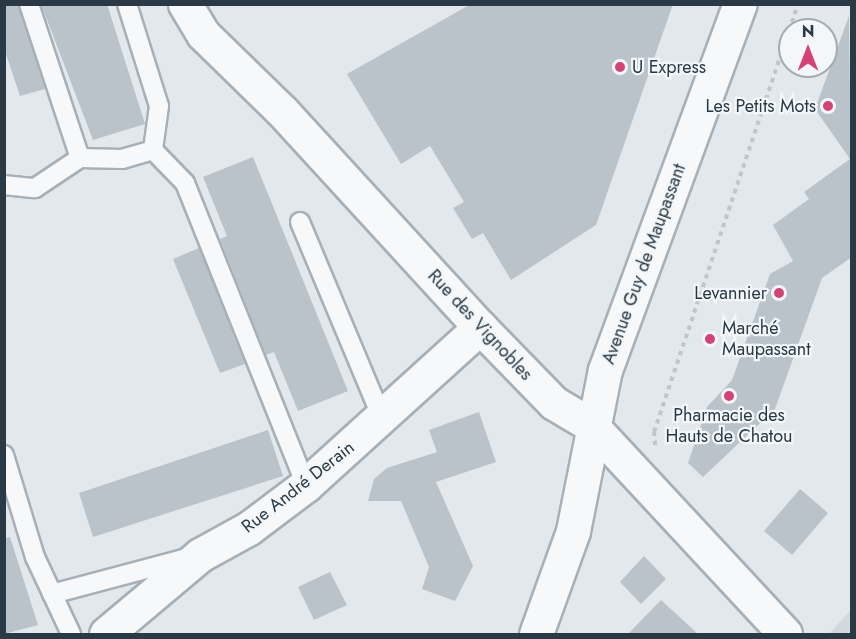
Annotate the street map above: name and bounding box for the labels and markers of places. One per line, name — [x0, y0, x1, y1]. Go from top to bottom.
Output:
place label: U Express — [632, 56, 706, 78]
marker: U Express — [613, 60, 627, 74]
place label: Les Petits Mots — [705, 95, 816, 117]
marker: Les Petits Mots — [821, 99, 835, 113]
place label: Levannier — [694, 282, 767, 304]
marker: Levannier — [772, 286, 786, 300]
place label: Marché Maupassant — [722, 318, 811, 360]
marker: Marché Maupassant — [703, 332, 717, 346]
marker: Pharmacie des Hauts de Chatou — [722, 389, 736, 403]
place label: Pharmacie des Hauts de Chatou — [666, 405, 792, 448]

